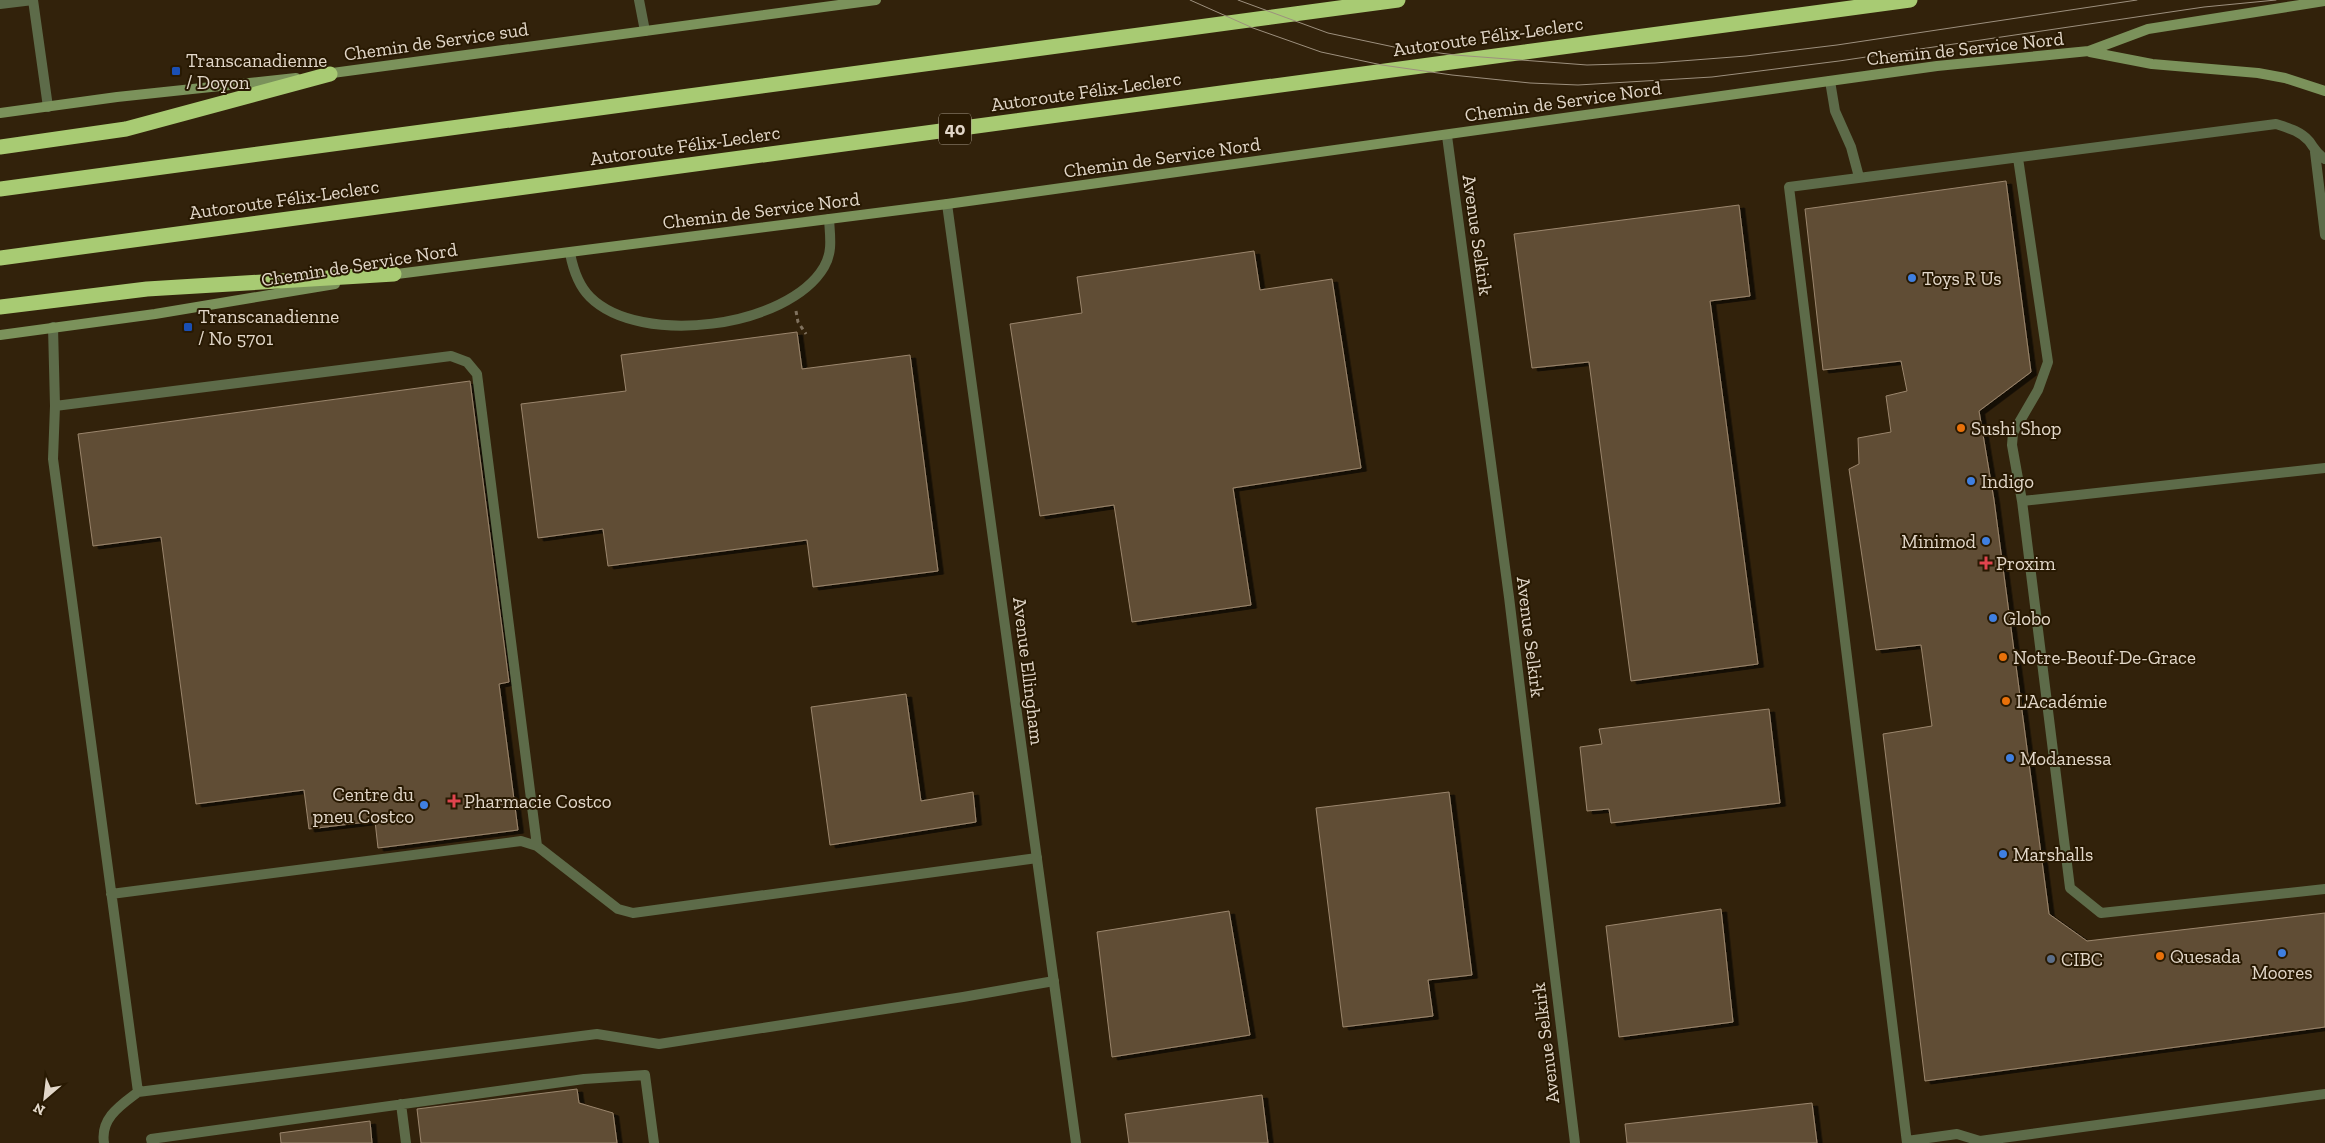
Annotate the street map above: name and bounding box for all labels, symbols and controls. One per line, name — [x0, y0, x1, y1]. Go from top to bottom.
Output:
street label: Autoroute Félix-Leclerc — [1392, 12, 1585, 61]
street label: Chemin de Service sud — [342, 17, 530, 66]
street label: Chemin de Service Nord — [1865, 27, 2065, 70]
place label: Transcanadienne / Doyon — [186, 49, 327, 94]
marker: Transcanadienne / Doyon — [170, 65, 182, 77]
street label: Autoroute Félix-Leclerc — [990, 67, 1183, 116]
street label: Chemin de Service Nord — [1463, 76, 1663, 127]
road number: 40 — [939, 114, 971, 144]
street label: Autoroute Félix-Leclerc — [589, 121, 782, 170]
street label: Chemin de Service Nord — [1062, 132, 1262, 183]
street label: Avenue Selkirk — [1458, 173, 1497, 297]
street label: Autoroute Félix-Leclerc — [188, 175, 381, 224]
street label: Chemin de Service Nord — [661, 187, 861, 234]
street label: Chemin de Service Nord — [259, 238, 459, 291]
place label: Toys R Us — [1922, 267, 2002, 290]
marker: Toys R Us — [1906, 272, 1918, 284]
place label: Transcanadienne / No 5701 — [198, 305, 339, 350]
marker: Transcanadienne / No 5701 — [182, 321, 194, 333]
place label: Sushi Shop — [1971, 417, 2061, 440]
marker: Sushi Shop — [1955, 422, 1967, 434]
place label: Indigo — [1981, 470, 2034, 493]
marker: Indigo — [1965, 475, 1977, 487]
place label: Minimod — [1901, 530, 1977, 553]
marker: Minimod — [1980, 535, 1992, 547]
place label: Proxim — [1996, 552, 2056, 575]
marker: Proxim — [1980, 557, 1992, 569]
street label: Avenue Selkirk — [1512, 575, 1549, 699]
street label: Avenue Ellingham — [1008, 596, 1049, 747]
place label: Globo — [2003, 607, 2051, 630]
marker: Globo — [1987, 612, 1999, 624]
place label: Notre-Beouf-De-Grace — [2013, 646, 2196, 669]
marker: Notre-Beouf-De-Grace — [1997, 651, 2009, 663]
place label: L'Académie — [2016, 690, 2107, 713]
marker: L'Académie — [2000, 695, 2012, 707]
place label: Modanessa — [2020, 747, 2111, 770]
marker: Modanessa — [2004, 752, 2016, 764]
place label: Centre du pneu Costco — [313, 783, 414, 828]
place label: Pharmacie Costco — [464, 790, 612, 813]
marker: Pharmacie Costco — [448, 795, 460, 807]
marker: Centre du pneu Costco — [418, 799, 430, 811]
place label: Marshalls — [2013, 843, 2093, 866]
marker: Marshalls — [1997, 848, 2009, 860]
place label: Quesada — [2170, 945, 2241, 968]
marker: Moores — [2276, 947, 2288, 959]
place label: CIBC — [2061, 948, 2103, 971]
marker: Quesada — [2154, 950, 2166, 962]
marker: CIBC — [2045, 953, 2057, 965]
place label: Moores — [2251, 961, 2313, 984]
street label: Avenue Selkirk — [1527, 981, 1564, 1105]
north arrow — [20, 1073, 70, 1123]
text: N — [30, 1099, 48, 1119]

